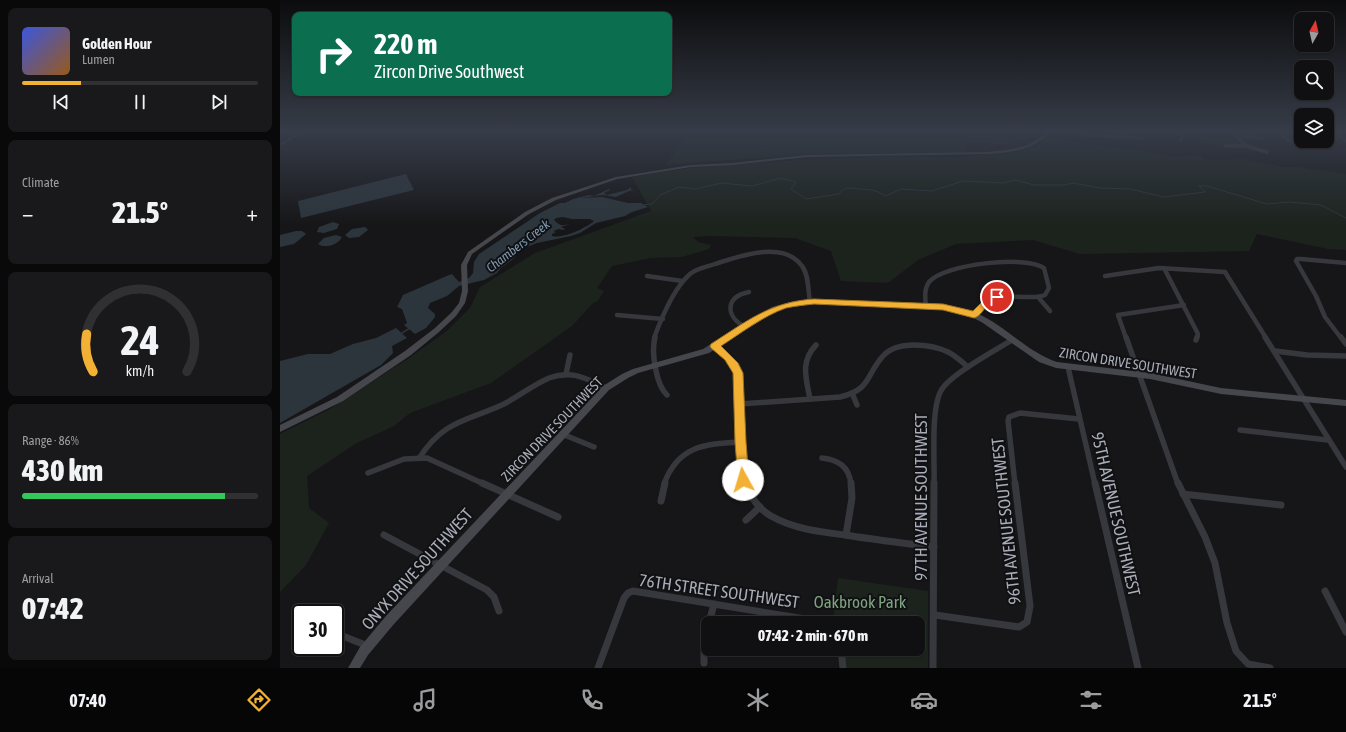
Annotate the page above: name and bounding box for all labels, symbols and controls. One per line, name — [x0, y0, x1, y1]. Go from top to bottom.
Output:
north arrow — [1294, 12, 1334, 52]
map controls — [1294, 12, 1334, 148]
icon: right — [308, 28, 360, 80]
text: 220 m — [374, 28, 437, 60]
text: Golden Hour — [82, 35, 152, 52]
text: Lumen — [82, 52, 115, 67]
button: search — [1294, 60, 1334, 100]
text: Zircon Drive Southwest — [374, 61, 524, 82]
icon: previous — [50, 91, 72, 113]
icon: pause — [129, 91, 151, 113]
icon: next — [208, 91, 230, 113]
button: layers — [1294, 108, 1334, 148]
text: Climate — [22, 175, 59, 190]
text: 21.5° — [112, 195, 168, 229]
text: − — [22, 200, 33, 226]
text: + — [247, 200, 258, 226]
water label: Chambers Creek — [483, 216, 553, 275]
pin — [980, 280, 1014, 314]
icon: arrive — [986, 286, 1008, 308]
text: 24 — [120, 316, 160, 364]
street label: ZIRCON DRIVE SOUTHWEST — [1058, 344, 1198, 382]
text: km/h — [126, 363, 154, 379]
street label: ZIRCON DRIVE SOUTHWEST — [498, 373, 606, 485]
street label: 97TH AVENUE SOUTHWEST — [911, 413, 931, 581]
street label: 95TH AVENUE SOUTHWEST — [1087, 430, 1145, 598]
text: Range · 86% — [22, 433, 79, 448]
street label: 96TH AVENUE SOUTHWEST — [987, 436, 1025, 605]
text: 430 km — [22, 453, 103, 487]
position arrow — [722, 459, 764, 501]
street label: ONYX DRIVE SOUTHWEST — [357, 504, 477, 634]
street label: 76TH STREET SOUTHWEST — [638, 570, 801, 612]
text: Arrival — [22, 571, 54, 586]
text: 07:42 — [22, 591, 84, 625]
park label: Oakbrook Park — [814, 592, 907, 612]
speed limit sign: 30 — [292, 604, 344, 656]
text: 07:42 · 2 min · 670 m — [758, 627, 868, 644]
icon: directions — [245, 686, 273, 714]
icon: music — [411, 686, 439, 714]
icon: phone — [578, 686, 606, 714]
icon: climate — [744, 686, 772, 714]
icon: car — [910, 686, 938, 714]
icon: filters — [1077, 686, 1105, 714]
text: 07:40 — [69, 690, 106, 711]
text: 21.5° — [1243, 690, 1277, 711]

